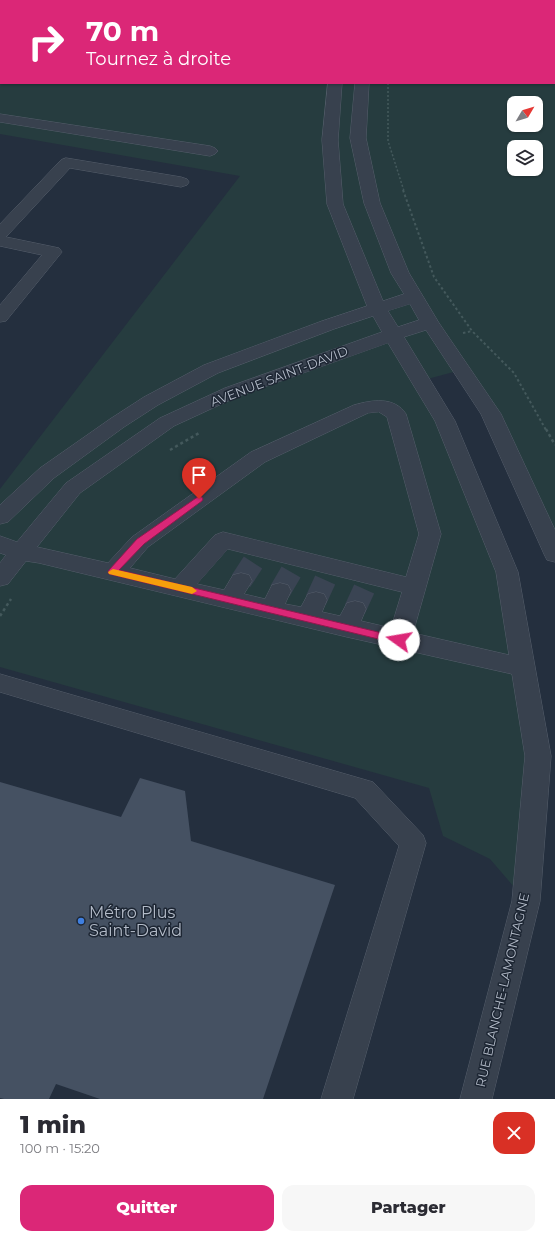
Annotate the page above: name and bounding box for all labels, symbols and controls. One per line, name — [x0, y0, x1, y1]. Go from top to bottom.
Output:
text: 70 m — [86, 14, 159, 48]
icon: right — [20, 16, 72, 68]
text: Tournez à droite — [86, 48, 231, 70]
north arrow — [507, 96, 543, 132]
map controls — [507, 96, 543, 176]
button: layers — [507, 140, 543, 176]
street label: AVENUE SAINT-DAVID — [208, 342, 350, 410]
pin — [182, 458, 216, 499]
icon: arrive — [188, 464, 210, 486]
position arrow — [378, 619, 420, 661]
street label: RUE BLANCHE-LAMONTAGNE — [472, 891, 532, 1089]
place label: Métro Plus Saint-David — [89, 903, 182, 940]
marker: Métro Plus Saint-David — [76, 916, 86, 926]
text: 1 min — [20, 1110, 86, 1139]
button: close — [493, 1112, 535, 1154]
text: 100 m · 15:20 — [20, 1140, 100, 1156]
button: Quitter — [20, 1185, 274, 1231]
button: Partager — [282, 1185, 535, 1231]

